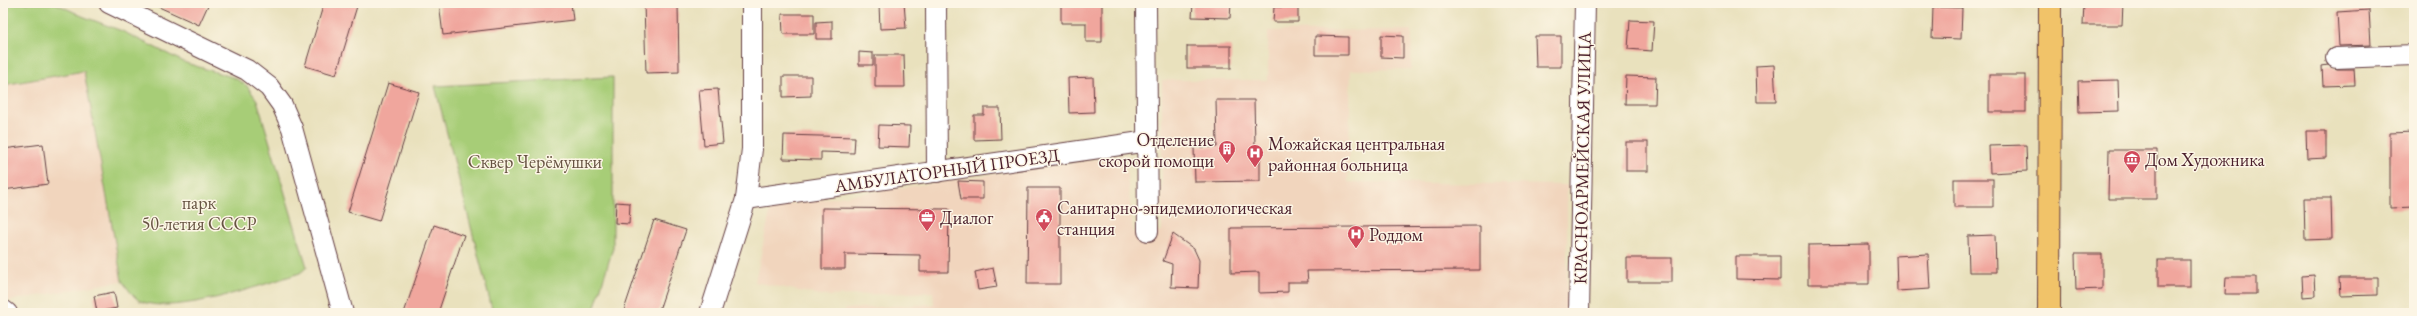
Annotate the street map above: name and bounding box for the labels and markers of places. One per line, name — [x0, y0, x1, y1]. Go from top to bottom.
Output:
place label: Отделение скорой помощи — [1099, 128, 1214, 172]
place label: Можайская центральная районная больница — [1268, 132, 1445, 176]
building icon: Отделение скорой помощи — [1217, 139, 1237, 164]
hospital icon: Можайская центральная районная больница — [1245, 143, 1265, 168]
place label: Дом Художника — [2145, 148, 2266, 171]
museum icon: Дом Художника — [2122, 149, 2142, 174]
place label: Санитарно-эпидемиологическая станция — [1057, 196, 1292, 240]
place label: Диалог — [940, 206, 994, 229]
office icon: Диалог — [917, 207, 937, 232]
public building icon: Санитарно-эпидемиологическая станция — [1034, 207, 1054, 232]
place label: Роддом — [1369, 223, 1424, 246]
hospital icon: Роддом — [1346, 224, 1366, 249]

